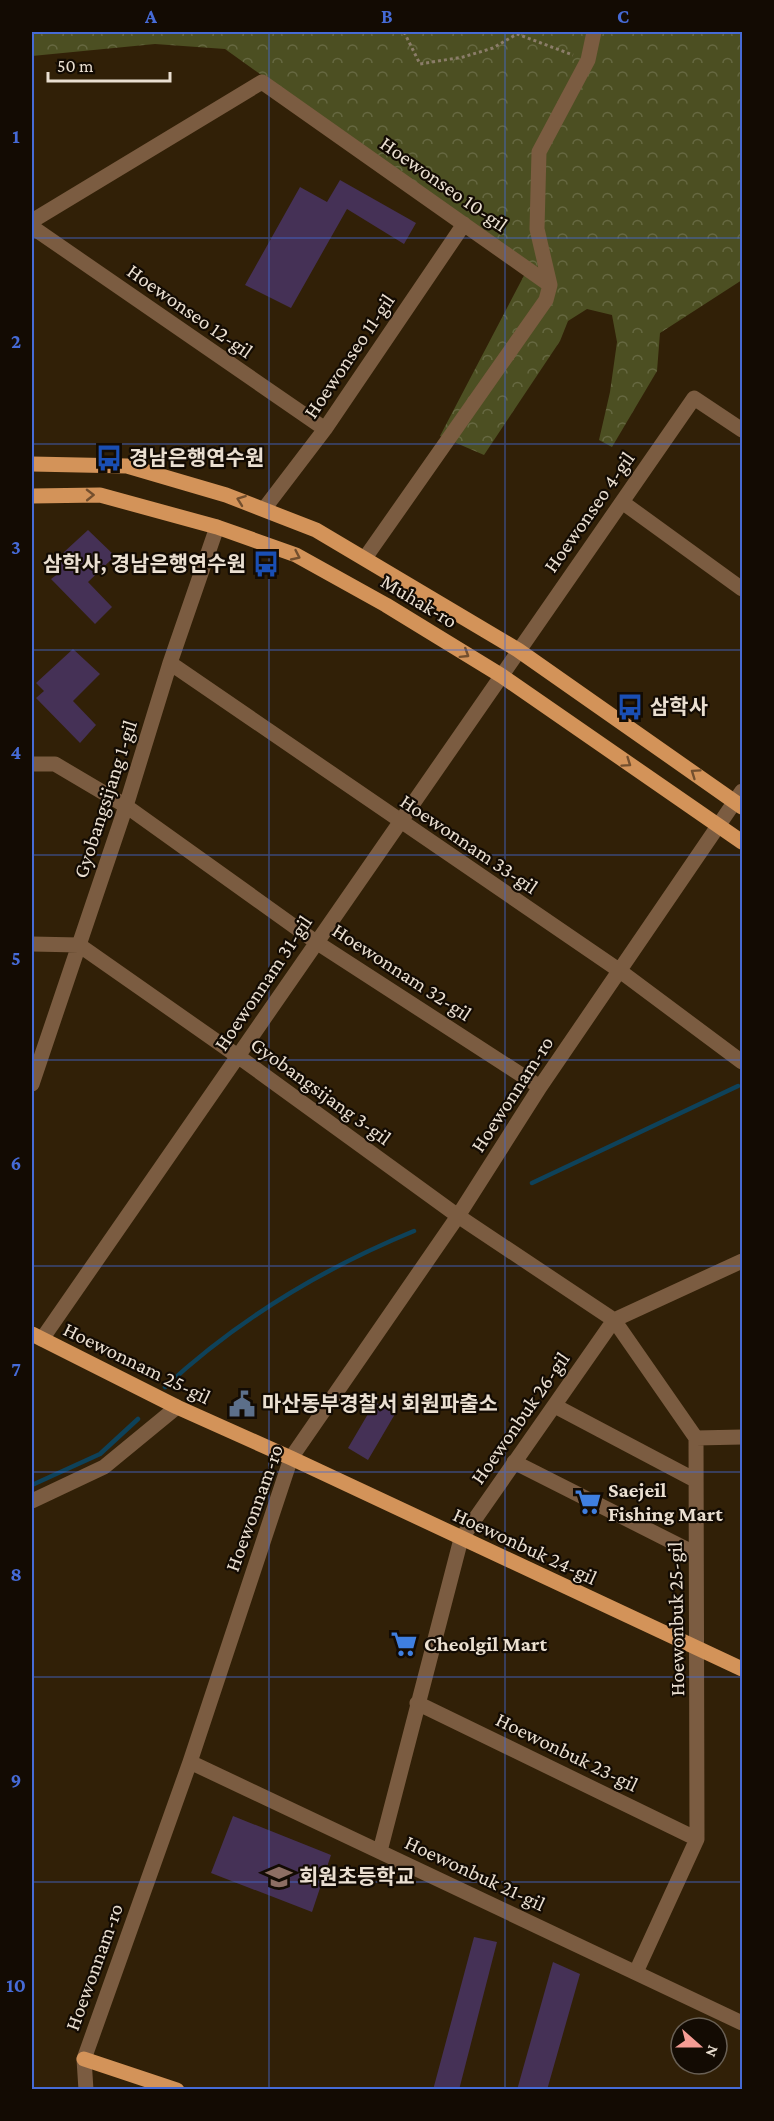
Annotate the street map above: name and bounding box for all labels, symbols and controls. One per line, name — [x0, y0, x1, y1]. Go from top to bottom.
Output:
text: A — [144, 5, 158, 27]
text: B — [381, 5, 393, 27]
text: C — [617, 5, 629, 27]
scale bar — [48, 45, 170, 83]
text: 50 m — [57, 56, 94, 76]
text: 1 — [12, 125, 20, 147]
street label: Hoewonseo 10-gil — [376, 131, 512, 237]
street label: Hoewonseo 12-gil — [123, 259, 257, 363]
street label: Hoewonseo 11-gil — [299, 289, 399, 423]
text: 2 — [11, 330, 21, 352]
bus stop icon: 경남은행연수원 — [94, 443, 124, 473]
place label: 경남은행연수원 — [129, 446, 264, 470]
street label: Hoewonseo 4-gil — [539, 447, 639, 577]
one-way arrow — [85, 489, 94, 501]
one-way arrow — [236, 495, 247, 508]
text: 3 — [11, 536, 21, 558]
bus stop icon: 삼학사, 경남은행연수원 — [251, 549, 281, 579]
one-way arrow — [290, 549, 301, 561]
place label: 삼학사, 경남은행연수원 — [43, 552, 246, 576]
street label: Muhak-ro — [377, 569, 461, 633]
one-way arrow — [459, 646, 469, 658]
bus stop icon: 삼학사 — [615, 692, 645, 722]
place label: 삼학사 — [650, 695, 708, 719]
street label: Gyobangsijang 1-gil — [68, 717, 142, 881]
text: 4 — [11, 741, 22, 763]
one-way arrow — [620, 756, 631, 767]
one-way arrow — [690, 769, 701, 780]
street label: Hoewonnam 33-gil — [396, 789, 542, 899]
street label: Hoewonnam 31-gil — [209, 911, 317, 1055]
street label: Hoewonnam 32-gil — [328, 918, 476, 1026]
text: 5 — [11, 947, 21, 969]
street label: Gyobangsijang 3-gil — [246, 1032, 396, 1150]
street label: Hoewonnam-ro — [466, 1032, 558, 1156]
text: 6 — [11, 1152, 21, 1174]
street label: Hoewonnam 25-gil — [59, 1317, 215, 1409]
street label: Hoewonbuk 26-gil — [466, 1347, 574, 1489]
text: 7 — [11, 1358, 21, 1380]
public building icon: 마산동부경찰서 회원파출소 — [227, 1389, 257, 1419]
place label: 마산동부경찰서 회원파출소 — [262, 1392, 498, 1416]
street label: Hoewonnam-ro — [220, 1441, 288, 1575]
place label: Saejeil Fishing Mart — [608, 1478, 723, 1526]
supermarket icon: Saejeil Fishing Mart — [573, 1487, 603, 1517]
street label: Hoewonbuk 24-gil — [449, 1502, 601, 1590]
street label: Hoewonbuk 25-gil — [663, 1541, 689, 1697]
text: 8 — [10, 1563, 22, 1585]
supermarket icon: Cheolgil Mart — [389, 1629, 419, 1659]
place label: Cheolgil Mart — [424, 1632, 547, 1656]
street label: Hoewonbuk 23-gil — [492, 1707, 642, 1797]
text: 9 — [11, 1769, 21, 1791]
street label: Hoewonbuk 21-gil — [401, 1830, 549, 1916]
school or university icon: 회원초등학교 — [264, 1862, 294, 1892]
place label: 회원초등학교 — [299, 1865, 415, 1889]
street label: Hoewonnam-ro — [60, 1900, 128, 2034]
text: 10 — [6, 1974, 26, 1996]
north arrow — [669, 2016, 729, 2076]
text: N — [703, 2043, 722, 2059]

